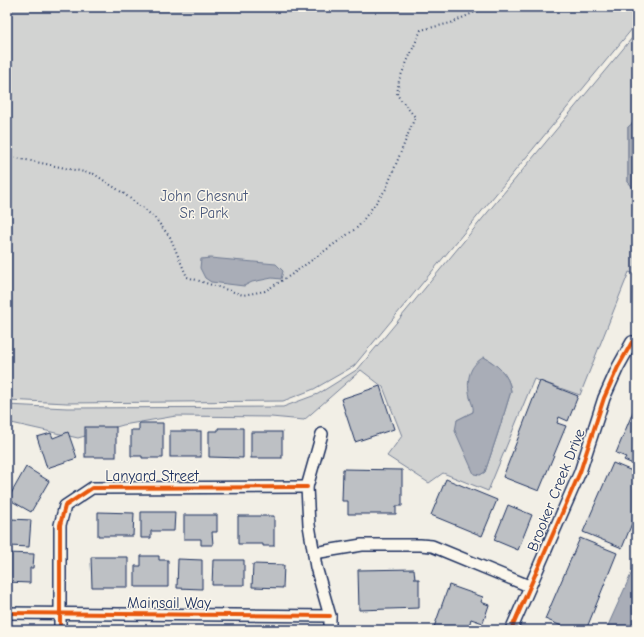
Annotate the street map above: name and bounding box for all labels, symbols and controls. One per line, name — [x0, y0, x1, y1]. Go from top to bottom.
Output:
park label: John Chesnut Sr. Park — [160, 187, 248, 222]
street label: Brooker Creek Drive — [523, 426, 589, 554]
street label: Lanyard Street — [105, 467, 199, 485]
street label: Mainsail Way — [127, 594, 211, 612]

